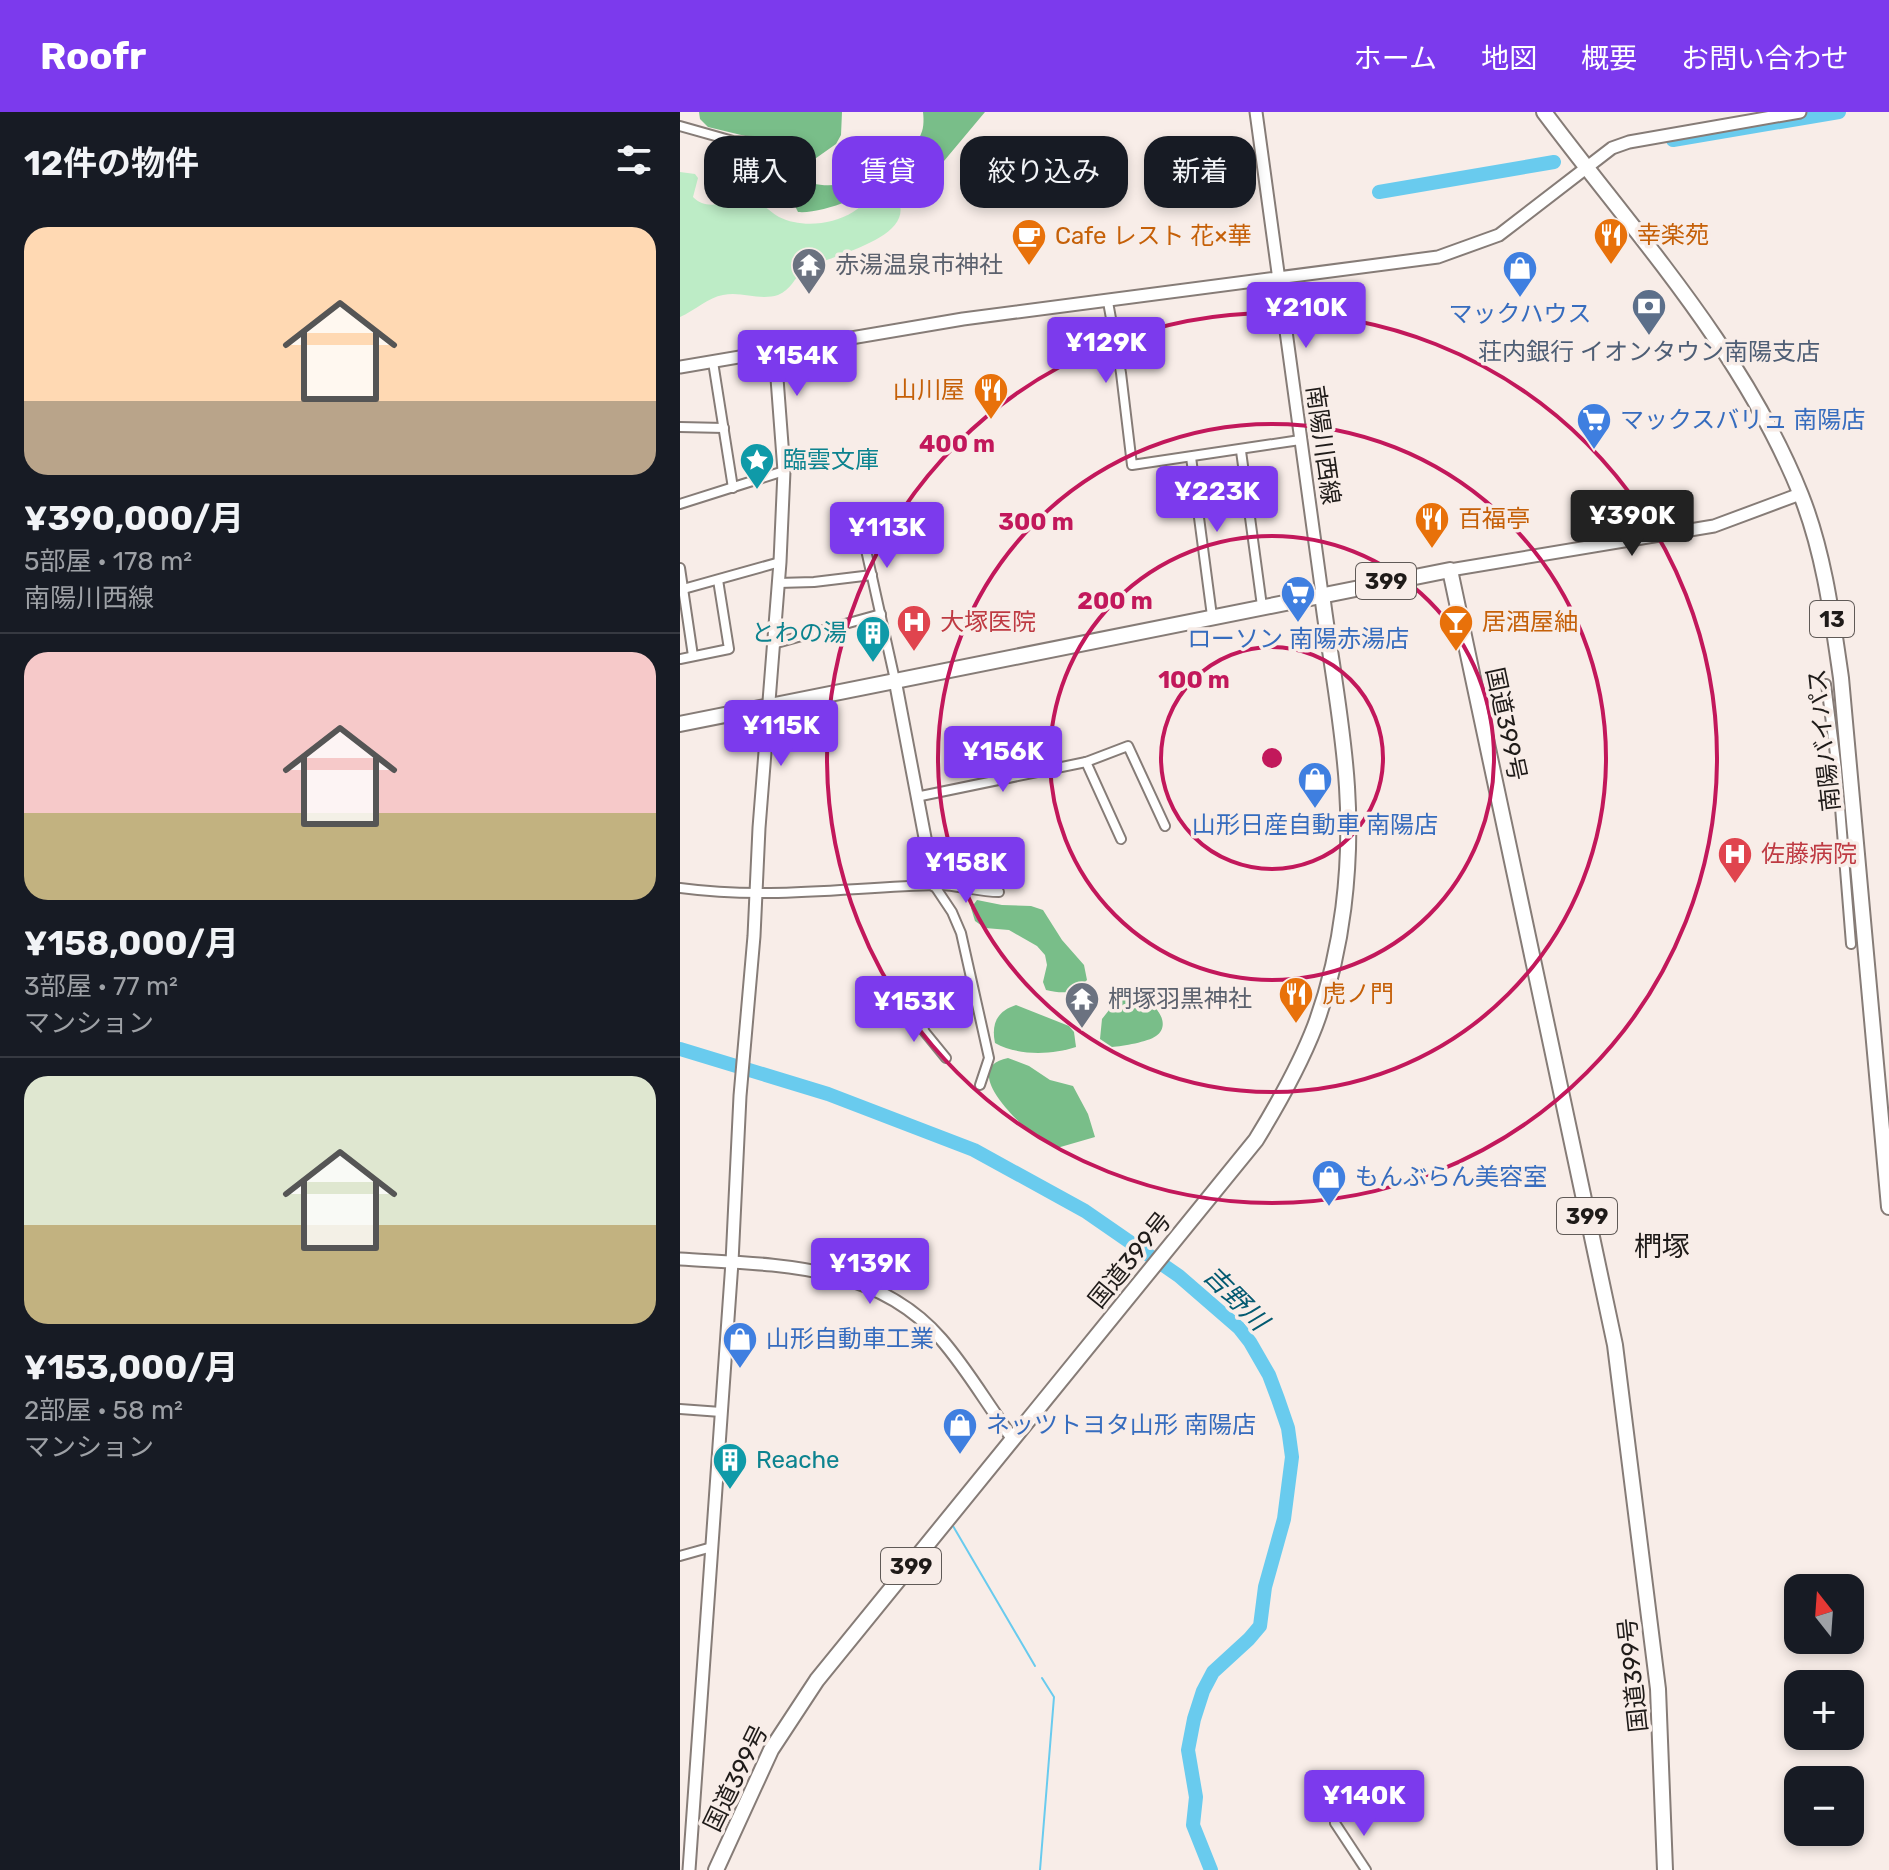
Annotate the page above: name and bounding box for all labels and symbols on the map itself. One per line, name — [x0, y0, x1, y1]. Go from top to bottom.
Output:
restaurant icon: 幸楽苑 — [1592, 216, 1630, 266]
cafe icon: Cafe レスト 花×華 — [1010, 217, 1048, 267]
place label: 幸楽苑 — [1637, 221, 1709, 249]
place label: Cafe レスト 花×華 — [1055, 222, 1252, 250]
temple icon: 赤湯温泉市神社 — [790, 246, 828, 296]
shop icon: マックハウス — [1501, 249, 1539, 299]
place label: 赤湯温泉市神社 — [835, 251, 1003, 279]
pin: ¥210K — [1250, 282, 1362, 350]
bank icon: 荘内銀行 イオンタウン南陽支店 — [1630, 287, 1668, 337]
place label: マックハウス — [1449, 300, 1591, 328]
pin: ¥129K — [1050, 317, 1162, 385]
pin: ¥154K — [741, 330, 853, 398]
place label: 荘内銀行 イオンタウン南陽支店 — [1478, 338, 1820, 366]
restaurant icon: 山川屋 — [972, 371, 1010, 421]
place label: 山川屋 — [893, 376, 965, 404]
street label: 南陽川西線 — [1301, 384, 1345, 506]
supermarket icon: マックスバリュ 南陽店 — [1575, 401, 1613, 451]
place label: マックスバリュ 南陽店 — [1620, 406, 1865, 434]
text: 400 m — [919, 430, 995, 458]
place icon: 臨雲文庫 — [738, 441, 776, 491]
place label: 臨雲文庫 — [783, 446, 879, 474]
pin: ¥223K — [1161, 466, 1273, 534]
pin: ¥390K — [1576, 490, 1688, 558]
restaurant icon: 百福亭 — [1413, 500, 1451, 550]
pin: ¥113K — [831, 502, 943, 570]
place label: 百福亭 — [1458, 505, 1530, 533]
text: 300 m — [998, 508, 1074, 536]
road number: 399 — [1356, 563, 1416, 599]
supermarket icon: ローソン 南陽赤湯店 — [1279, 574, 1317, 624]
text: 200 m — [1077, 587, 1153, 615]
road number: 13 — [1810, 601, 1854, 637]
hospital icon: 大塚医院 — [895, 603, 933, 653]
bar icon: 居酒屋紬 — [1437, 603, 1475, 653]
place label: 大塚医院 — [940, 608, 1036, 636]
place label: 居酒屋紬 — [1482, 608, 1578, 636]
building icon: とわの湯 — [854, 614, 892, 664]
place label: とわの湯 — [751, 619, 847, 647]
place label: ローソン 南陽赤湯店 — [1187, 625, 1409, 653]
street label: 国道399号 — [1480, 665, 1532, 783]
text: 100 m — [1158, 666, 1230, 694]
street label: 南陽バイパス — [1803, 667, 1845, 813]
pin: ¥115K — [725, 700, 837, 768]
pin: ¥156K — [947, 726, 1059, 794]
centre of rings — [1258, 744, 1286, 772]
shop icon: 山形日産自動車 南陽店 — [1296, 760, 1334, 810]
place label: 山形日産自動車 南陽店 — [1192, 811, 1438, 839]
hospital icon: 佐藤病院 — [1716, 835, 1754, 885]
pin: ¥158K — [910, 837, 1022, 905]
place label: 佐藤病院 — [1761, 840, 1857, 868]
restaurant icon: 虎ノ門 — [1277, 975, 1315, 1025]
pin: ¥153K — [858, 976, 970, 1044]
temple icon: 椚塚羽黒神社 — [1063, 980, 1101, 1030]
place label: 虎ノ門 — [1322, 980, 1394, 1008]
place label: 椚塚羽黒神社 — [1108, 985, 1252, 1013]
shop icon: もんぶらん美容室 — [1310, 1158, 1348, 1208]
place label: もんぶらん美容室 — [1355, 1163, 1547, 1191]
road number: 399 — [1557, 1198, 1617, 1234]
street label: 国道399号 — [1083, 1207, 1177, 1313]
district label: 椚塚 — [1634, 1230, 1690, 1263]
pin: ¥139K — [814, 1238, 926, 1306]
water label: 吉野川 — [1197, 1260, 1276, 1339]
shop icon: 山形自動車工業 — [721, 1320, 759, 1370]
place label: 山形自動車工業 — [766, 1325, 934, 1353]
shop icon: ネッツトヨタ山形 南陽店 — [941, 1406, 979, 1456]
place label: ネッツトヨタ山形 南陽店 — [986, 1411, 1256, 1439]
building icon: Reache — [711, 1441, 749, 1491]
place label: Reache — [756, 1446, 840, 1474]
road number: 399 — [881, 1548, 941, 1584]
north arrow — [1784, 1574, 1864, 1654]
street label: 国道399号 — [1613, 1616, 1653, 1734]
street label: 国道399号 — [698, 1720, 774, 1836]
pin: ¥140K — [1308, 1770, 1420, 1838]

